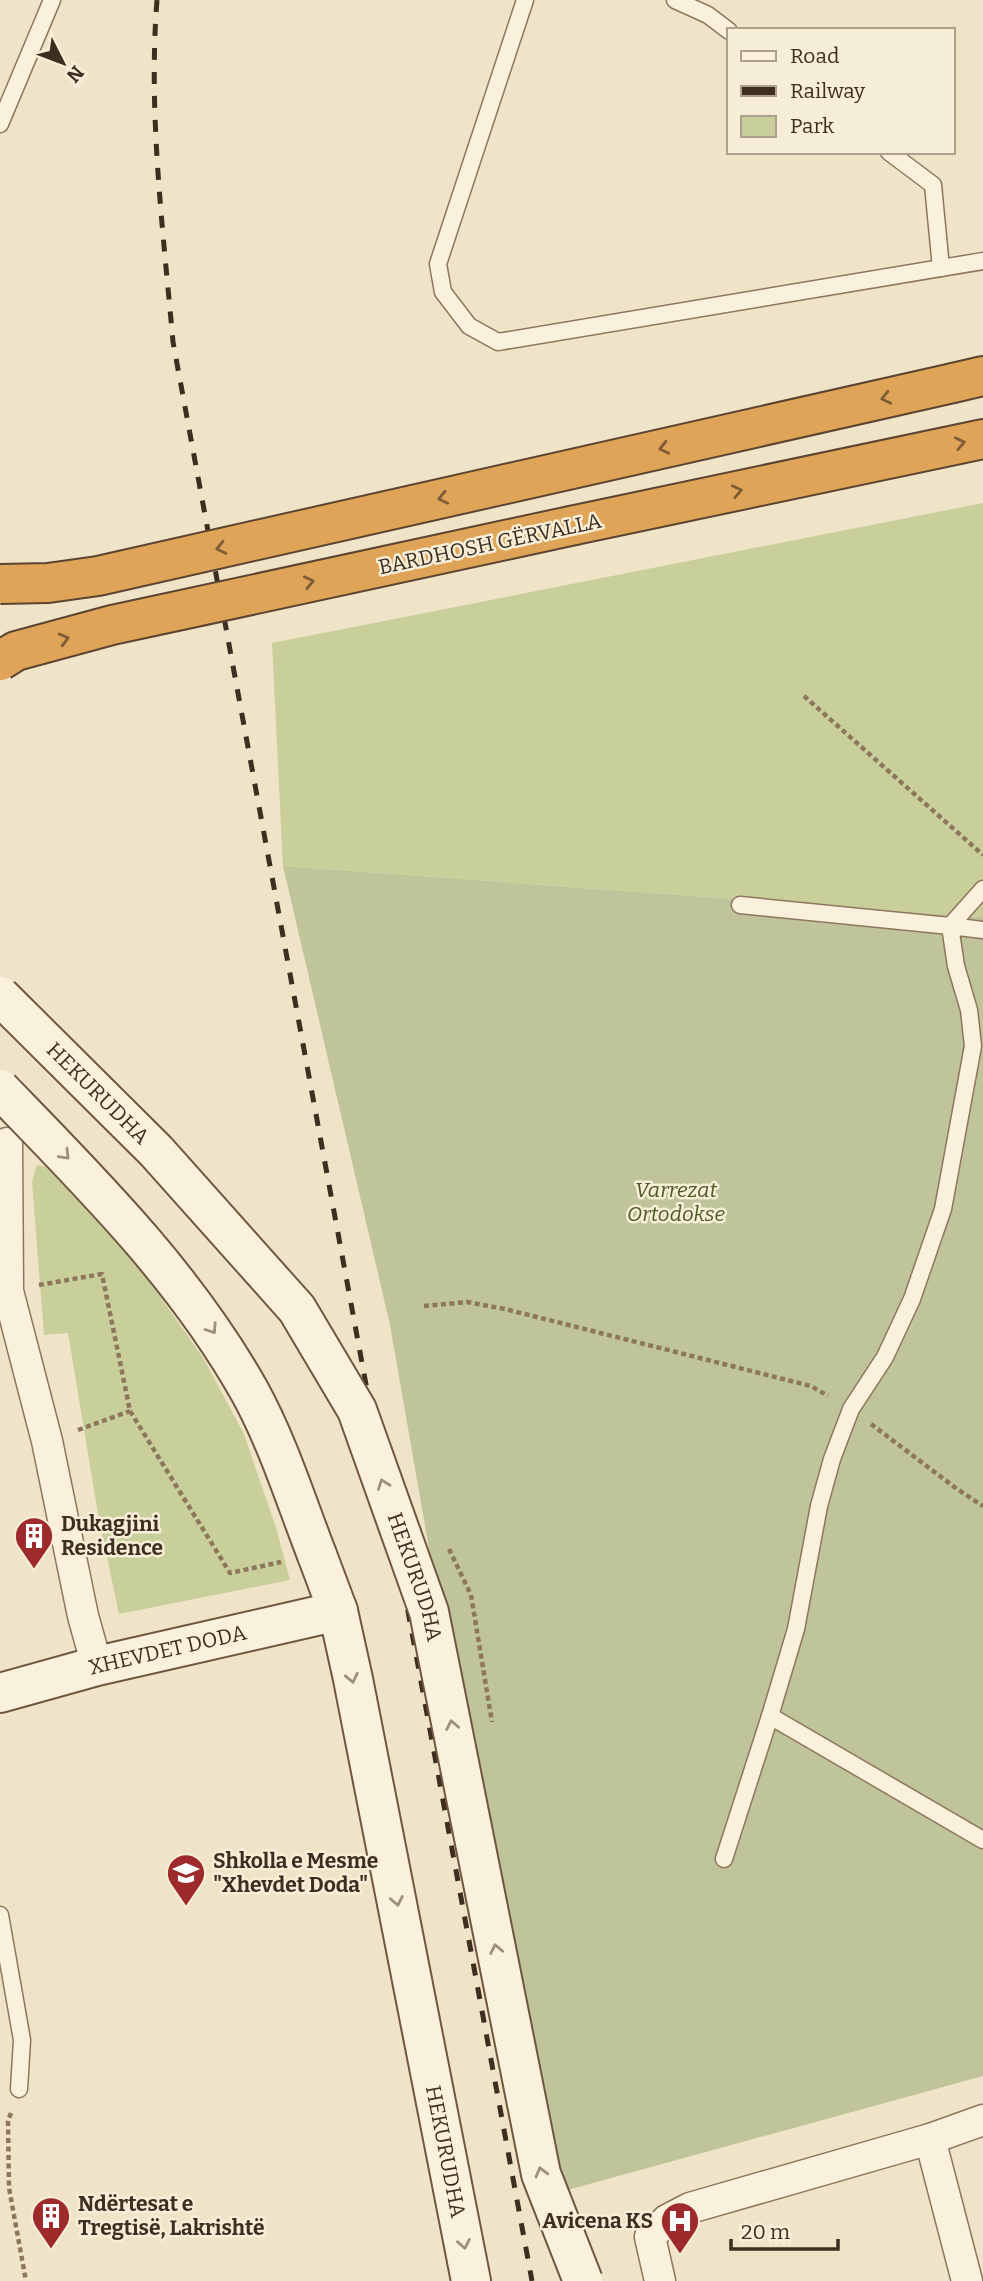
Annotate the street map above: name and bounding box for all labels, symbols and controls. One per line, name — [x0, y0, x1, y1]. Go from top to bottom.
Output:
north arrow — [28, 28, 98, 98]
legend — [727, 28, 955, 154]
text: Road — [790, 43, 839, 69]
text: N — [62, 61, 89, 87]
text: Railway — [790, 78, 866, 104]
text: Park — [790, 113, 834, 139]
one-way arrow — [880, 389, 892, 404]
one-way arrow — [954, 437, 966, 452]
one-way arrow — [658, 440, 670, 454]
one-way arrow — [731, 484, 743, 499]
one-way arrow — [437, 490, 449, 505]
street label: BARDHOSH GËRVALLA — [376, 508, 604, 580]
one-way arrow — [215, 540, 227, 554]
one-way arrow — [303, 576, 315, 591]
one-way arrow — [58, 632, 70, 647]
street label: HEKURUDHA — [41, 1037, 155, 1150]
one-way arrow — [56, 1147, 69, 1160]
park label: Varrezat Ortodokse — [627, 1177, 725, 1227]
one-way arrow — [203, 1321, 216, 1334]
one-way arrow — [377, 1478, 391, 1490]
street label: HEKURUDHA — [382, 1509, 448, 1644]
place label: Dukagjini Residence — [61, 1511, 163, 1561]
building icon: Dukagjini Residence — [13, 1515, 55, 1570]
street label: XHEVDET DODA — [86, 1619, 249, 1681]
one-way arrow — [344, 1672, 359, 1684]
one-way arrow — [445, 1719, 460, 1731]
place label: Shkolla e Mesme "Xhevdet Doda" — [213, 1848, 378, 1898]
school or university icon: Shkolla e Mesme "Xhevdet Doda" — [165, 1852, 207, 1907]
one-way arrow — [388, 1895, 403, 1907]
one-way arrow — [489, 1943, 504, 1955]
street label: HEKURUDHA — [420, 2083, 471, 2220]
one-way arrow — [535, 2166, 549, 2178]
place label: Ndërtesat e Tregtisë, Lakrishtë — [78, 2191, 265, 2241]
building icon: Ndërtesat e Tregtisë, Lakrishtë — [30, 2195, 72, 2250]
hospital icon: Avicena KS — [659, 2200, 701, 2255]
place label: Avicena KS — [542, 2208, 653, 2234]
scale bar — [731, 2208, 838, 2252]
text: 20 m — [741, 2219, 790, 2245]
one-way arrow — [456, 2238, 471, 2250]

